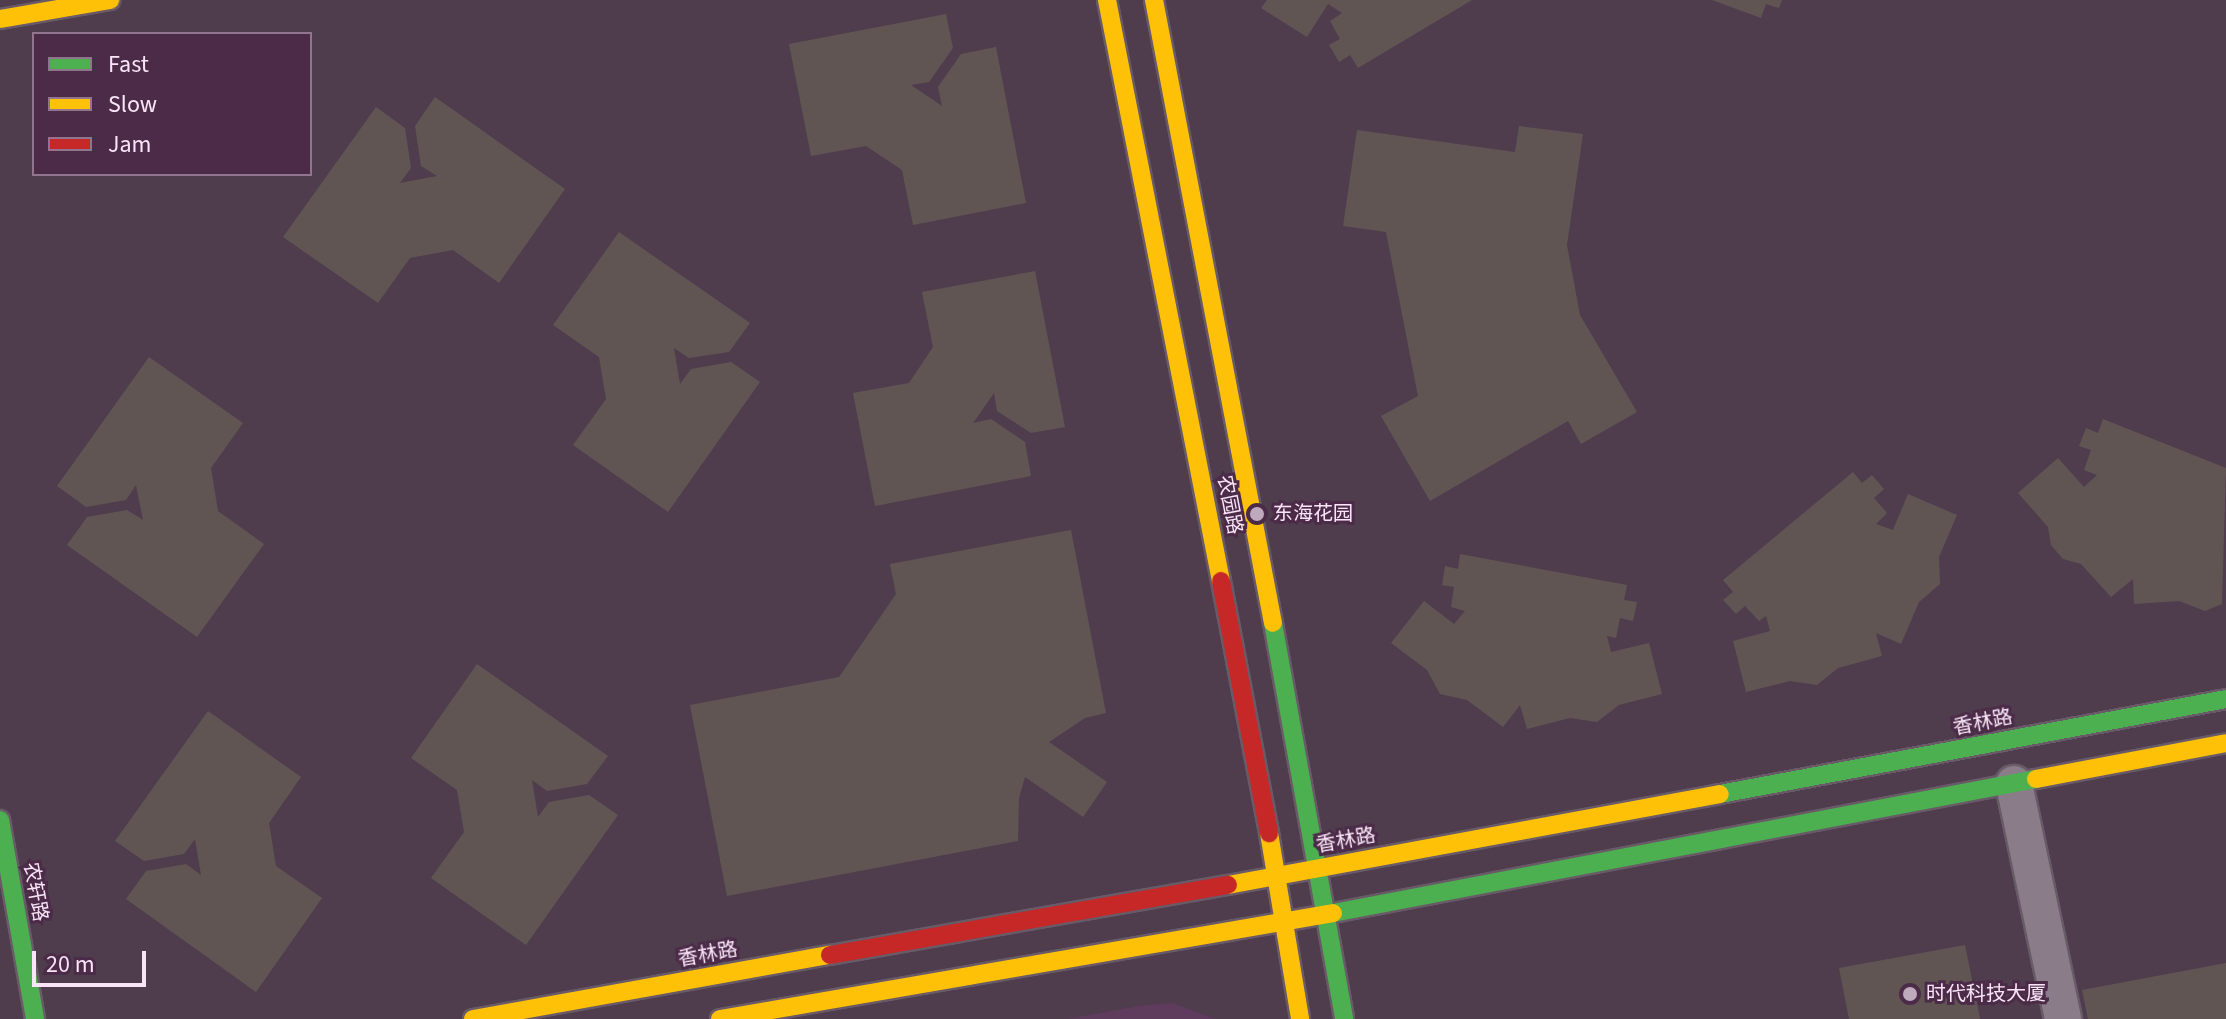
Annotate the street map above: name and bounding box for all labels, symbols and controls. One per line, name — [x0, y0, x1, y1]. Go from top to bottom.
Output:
legend — [32, 32, 312, 176]
text: Fast — [108, 47, 149, 82]
text: Slow — [108, 87, 157, 122]
text: Jam — [108, 127, 152, 162]
street label: 农园路 — [1211, 473, 1247, 537]
place label: 东海花园 — [1273, 502, 1353, 526]
marker: 东海花园 — [1248, 505, 1266, 523]
street label: 香林路 — [1951, 705, 2015, 741]
street label: 香林路 — [1314, 824, 1378, 858]
street label: 农轩路 — [18, 860, 52, 924]
scale bar — [36, 935, 150, 985]
street label: 香林路 — [676, 938, 740, 972]
text: 20 m — [46, 947, 95, 982]
place label: 时代科技大厦 — [1926, 982, 2046, 1006]
marker: 时代科技大厦 — [1901, 985, 1919, 1003]

